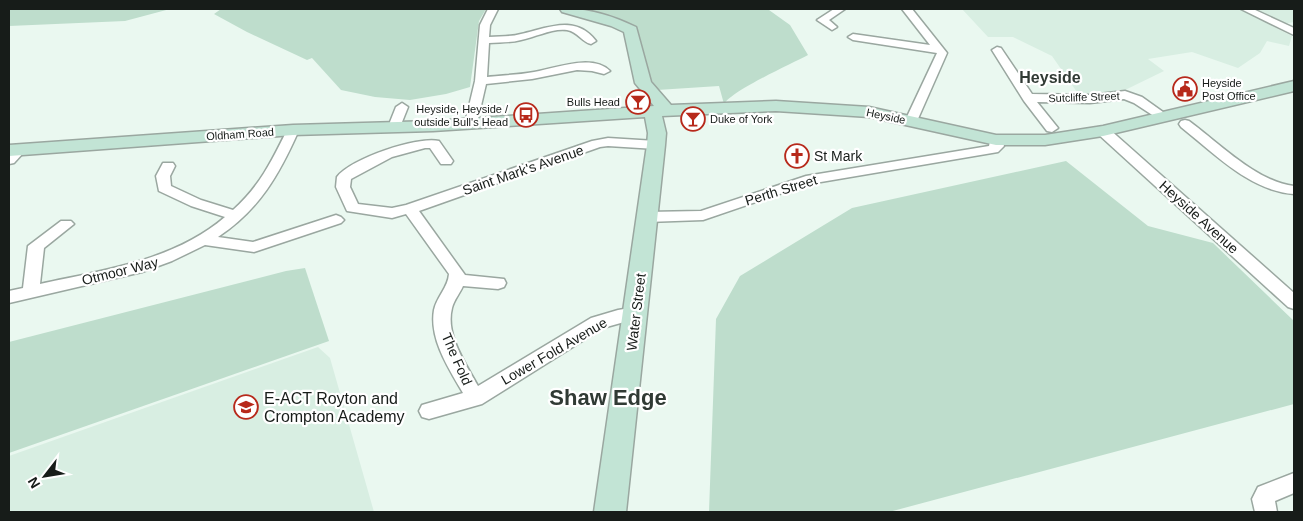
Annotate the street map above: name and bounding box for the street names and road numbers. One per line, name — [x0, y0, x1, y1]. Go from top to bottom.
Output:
street label: Sutcliffe Street — [1048, 90, 1120, 104]
street label: Heyside — [865, 106, 907, 126]
street label: Oldham Road — [206, 126, 274, 142]
street label: Saint Mark's Avenue — [460, 142, 586, 198]
street label: Perth Street — [743, 171, 819, 209]
street label: Heyside Avenue — [1156, 177, 1242, 257]
street label: Otmoor Way — [80, 254, 160, 288]
street label: Water Street — [623, 272, 649, 352]
street label: Lower Fold Avenue — [498, 314, 610, 388]
street label: The Fold — [438, 331, 476, 387]

